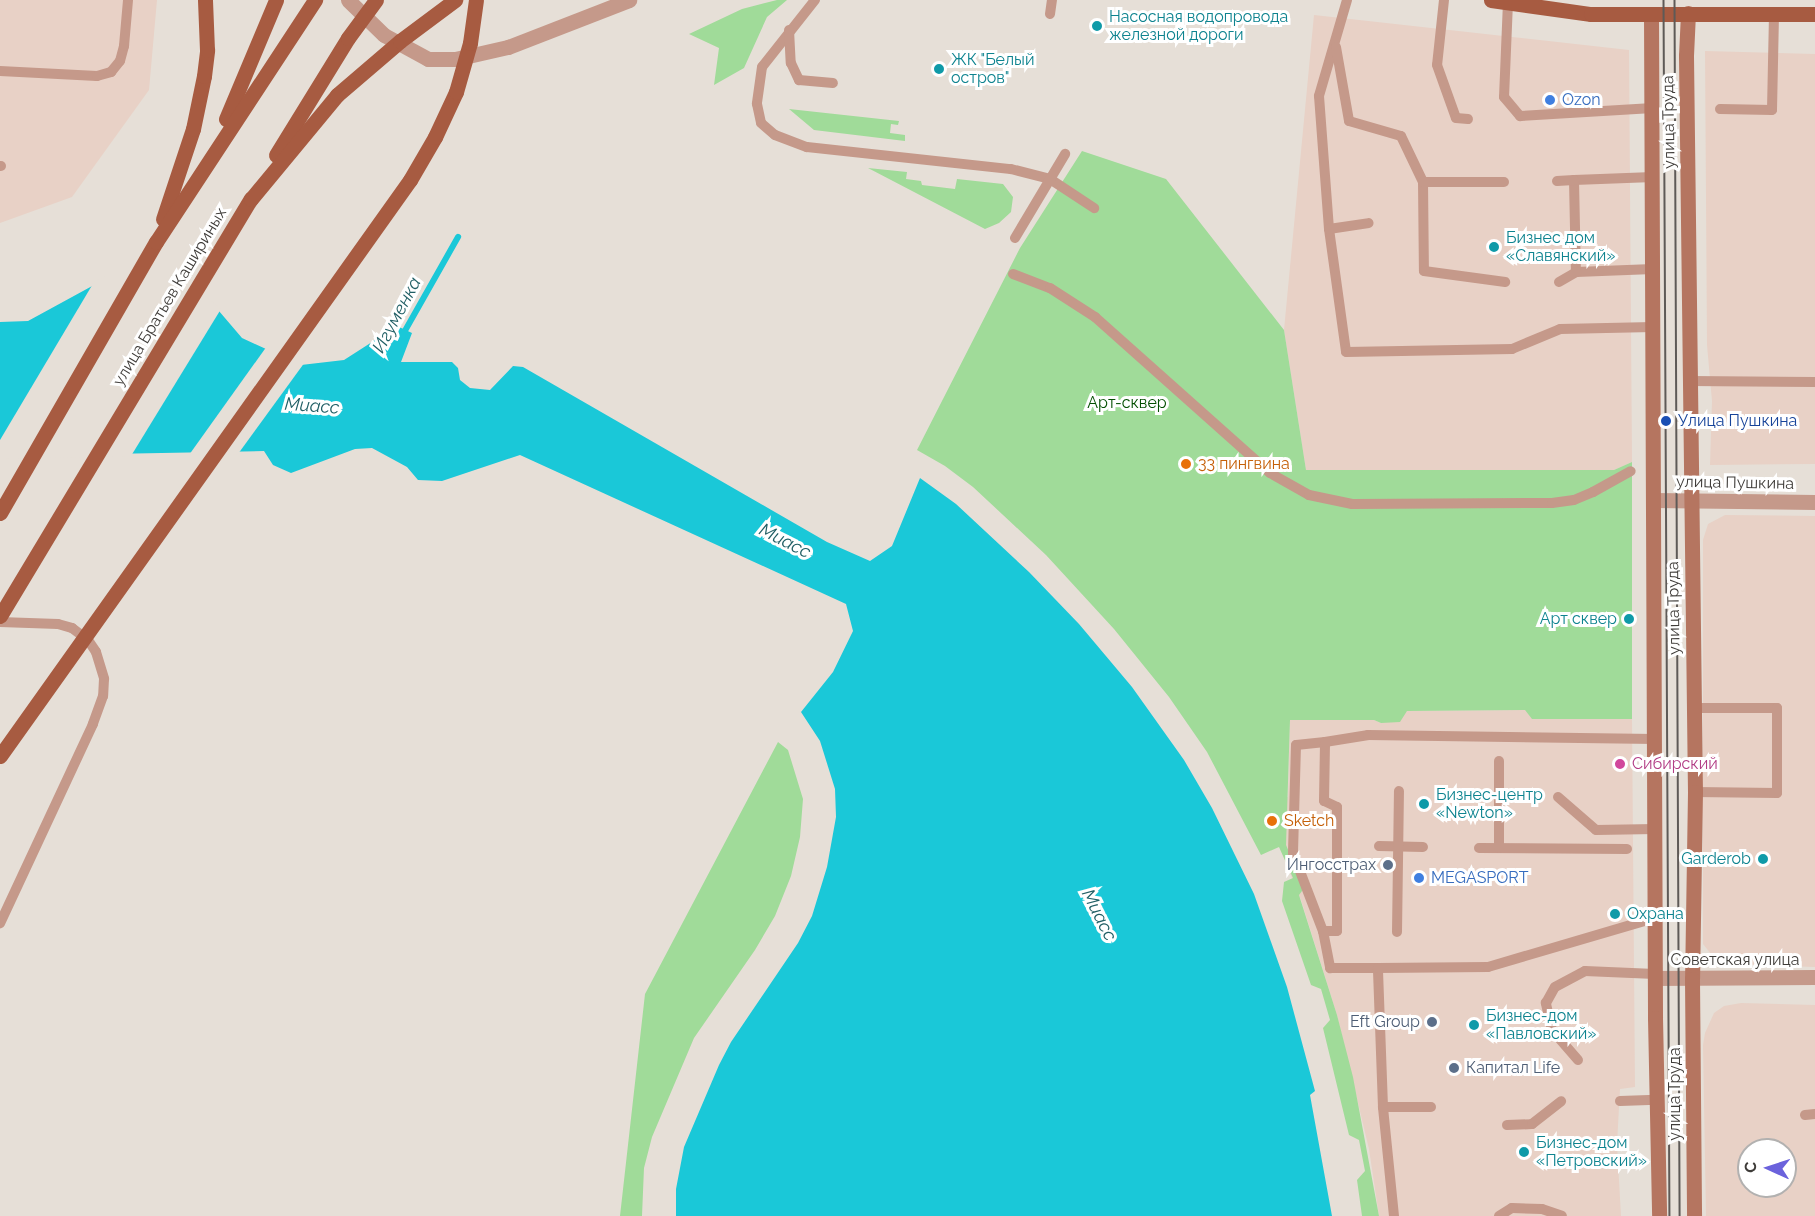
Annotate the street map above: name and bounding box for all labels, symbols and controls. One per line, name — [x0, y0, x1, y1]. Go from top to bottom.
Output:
place label: Насосная водопровода железной дороги — [1109, 7, 1288, 45]
marker: Насосная водопровода железной дороги — [1090, 19, 1104, 33]
place label: ЖК "Белый остров" — [951, 50, 1035, 88]
marker: ЖК "Белый остров" — [932, 62, 946, 76]
street label: улица Труда — [1659, 75, 1679, 169]
place label: Ozon — [1562, 90, 1601, 110]
marker: Ozon — [1543, 93, 1557, 107]
street label: улица Братьев Кашириных — [109, 204, 231, 390]
place label: Бизнес дом «Славянский» — [1506, 228, 1615, 266]
marker: Бизнес дом «Славянский» — [1487, 240, 1501, 254]
water label: Игуменка — [368, 273, 426, 357]
water label: Миасс — [284, 393, 340, 419]
park label: Арт-сквер — [1087, 393, 1167, 413]
place label: Улица Пушкина — [1678, 411, 1797, 431]
marker: Улица Пушкина — [1659, 414, 1673, 428]
place label: 33 пингвина — [1198, 454, 1290, 474]
marker: 33 пингвина — [1179, 457, 1193, 471]
street label: улица Пушкина — [1676, 472, 1794, 494]
water label: Миасс — [756, 519, 814, 563]
street label: улица Труда — [1664, 561, 1684, 655]
place label: Арт сквер — [1540, 609, 1617, 629]
marker: Арт сквер — [1622, 612, 1636, 626]
place label: Сибирский — [1632, 754, 1718, 774]
marker: Сибирский — [1613, 757, 1627, 771]
place label: Бизнес-центр «Newton» — [1436, 785, 1543, 823]
marker: Бизнес-центр «Newton» — [1417, 797, 1431, 811]
place label: Sketch — [1284, 811, 1334, 831]
marker: Sketch — [1265, 814, 1279, 828]
place label: Garderob — [1681, 849, 1751, 869]
marker: Garderob — [1756, 852, 1770, 866]
place label: Ингосстрах — [1287, 855, 1376, 875]
marker: Ингосстрах — [1381, 858, 1395, 872]
place label: MEGASPORT — [1431, 868, 1528, 888]
marker: MEGASPORT — [1412, 871, 1426, 885]
water label: Миасс — [1077, 886, 1121, 944]
place label: Охрана — [1627, 904, 1684, 924]
marker: Охрана — [1608, 907, 1622, 921]
street label: Советская улица — [1670, 950, 1800, 970]
place label: Бизнес-дом «Павловский» — [1486, 1006, 1596, 1044]
place label: Eft Group — [1350, 1012, 1420, 1032]
marker: Eft Group — [1425, 1015, 1439, 1029]
marker: Бизнес-дом «Павловский» — [1467, 1018, 1481, 1032]
street label: улица Труда — [1665, 1047, 1685, 1141]
place label: Капитал Life — [1466, 1058, 1560, 1078]
marker: Капитал Life — [1447, 1061, 1461, 1075]
place label: Бизнес-дом «Петровский» — [1536, 1133, 1647, 1171]
north arrow — [1737, 1138, 1797, 1198]
marker: Бизнес-дом «Петровский» — [1517, 1145, 1531, 1159]
text: С — [1741, 1161, 1760, 1173]

